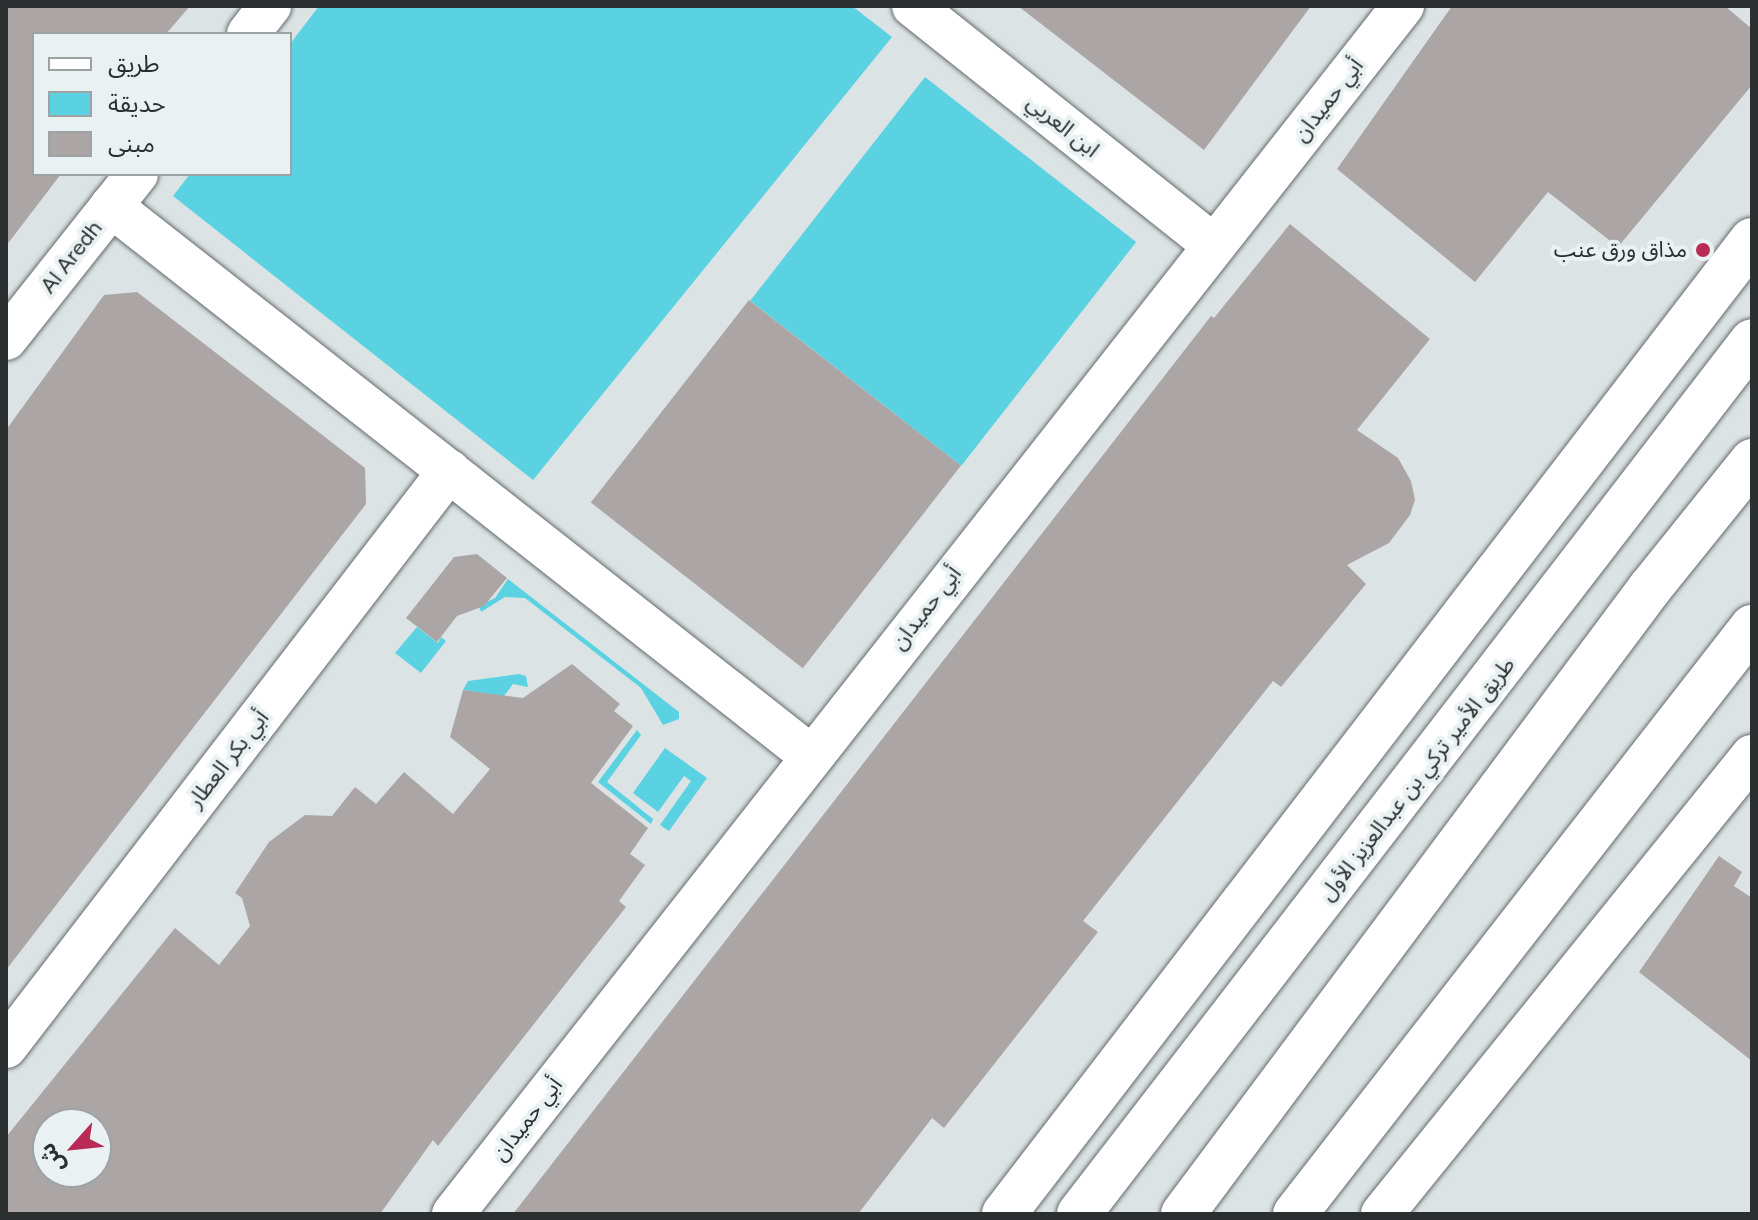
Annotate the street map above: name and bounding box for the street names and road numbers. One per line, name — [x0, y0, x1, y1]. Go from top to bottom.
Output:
street label: أبي حميدان — [1287, 53, 1369, 147]
street label: ابن العربي — [1022, 89, 1104, 163]
street label: Al Aredh — [35, 216, 107, 298]
street label: أبي حميدان — [885, 561, 967, 655]
street label: طريق الأمير تركي بن عبدالعزيز الأول — [1314, 652, 1520, 906]
street label: أبي بكر العطار — [182, 705, 274, 813]
street label: أبي حميدان — [486, 1072, 568, 1166]

